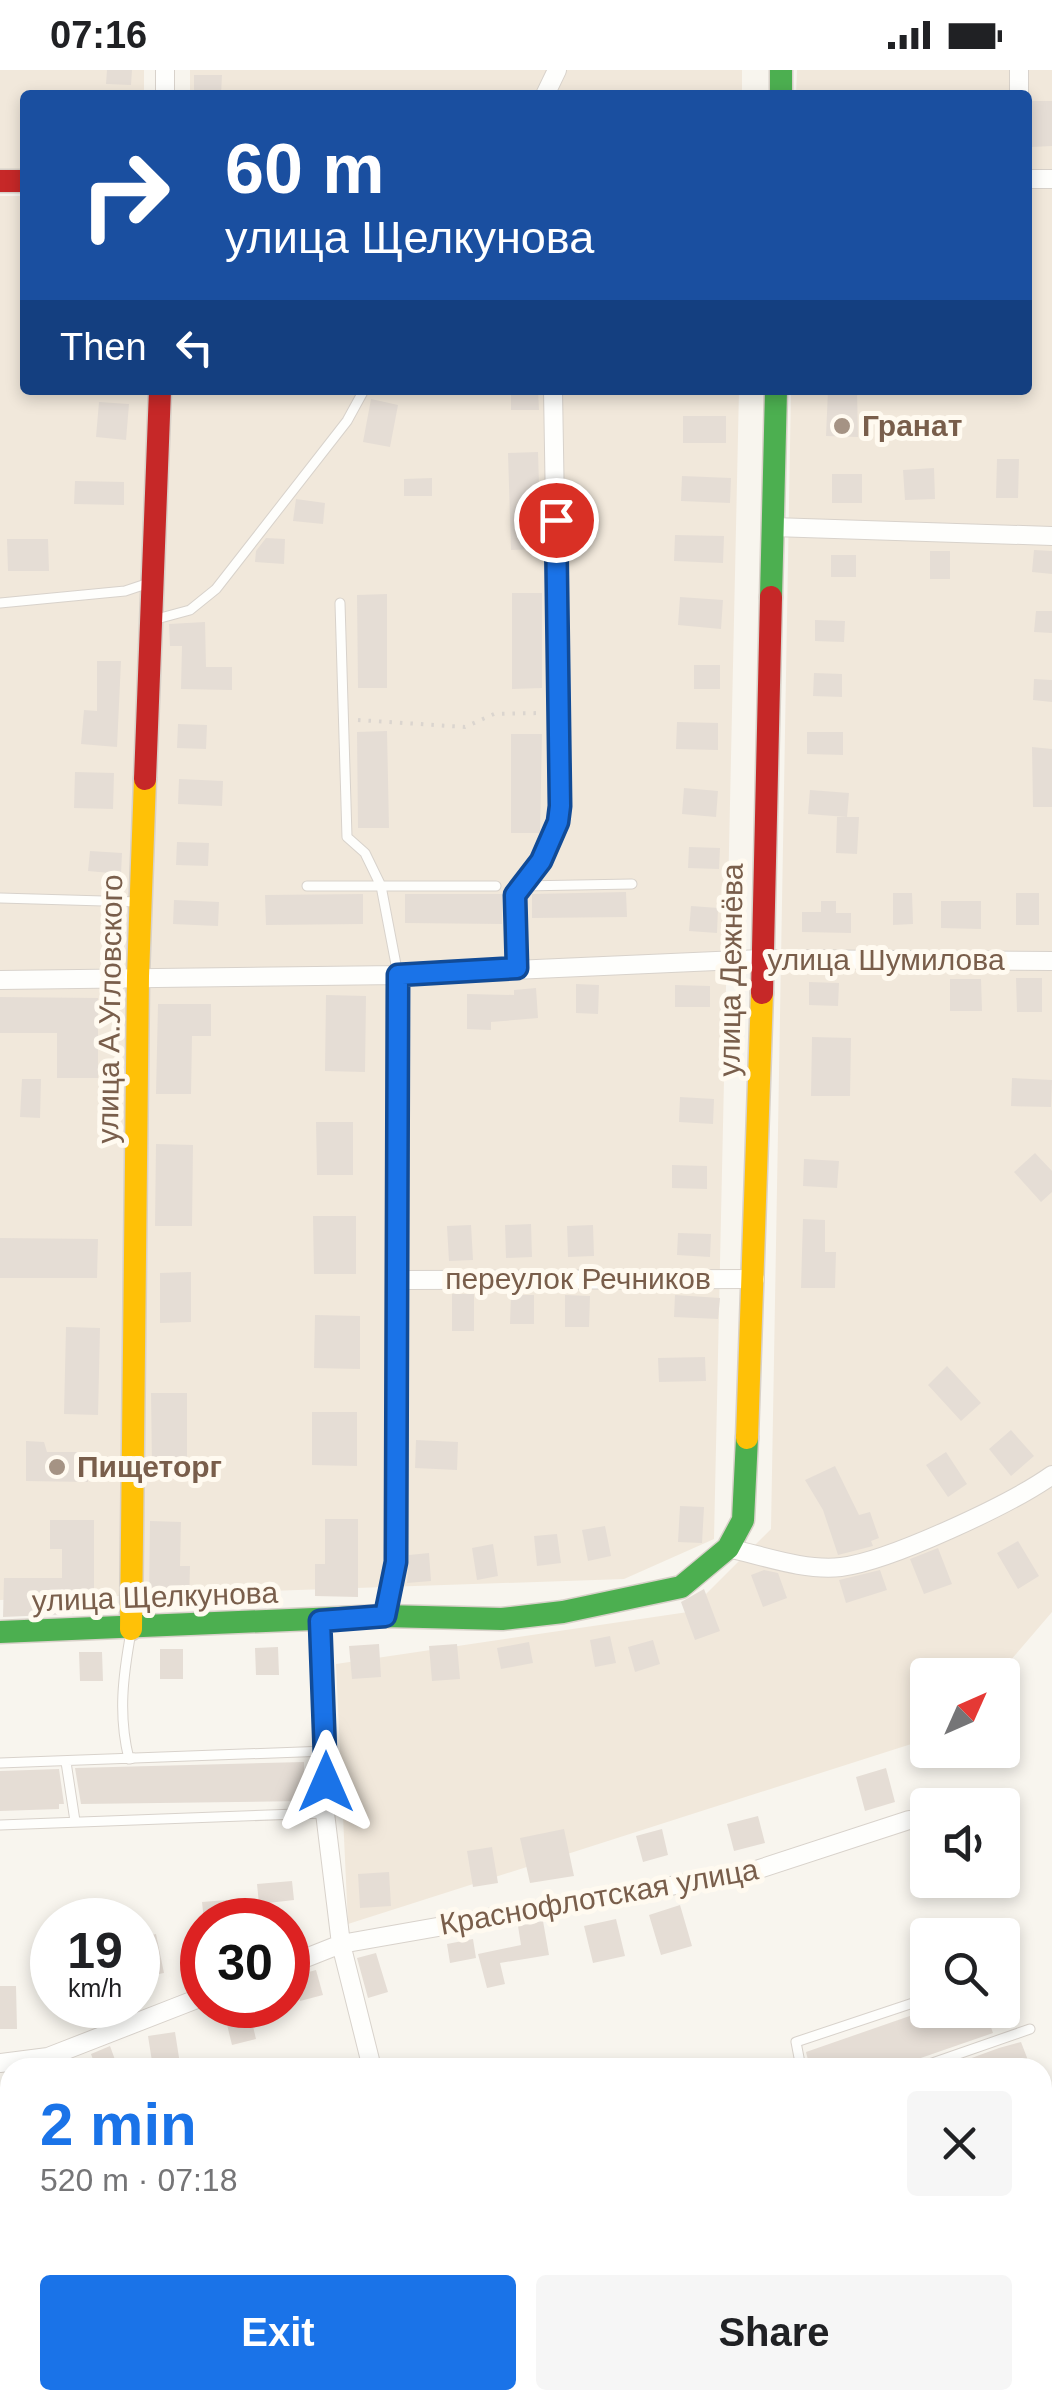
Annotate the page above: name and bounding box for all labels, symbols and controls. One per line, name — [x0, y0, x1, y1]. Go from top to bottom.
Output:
text: 07:16 — [50, 14, 147, 56]
icon: right — [60, 130, 190, 260]
text: 60 m — [225, 130, 385, 208]
text: улица Щелкунова — [225, 212, 594, 263]
icon: left — [167, 320, 222, 375]
text: Then — [60, 326, 147, 368]
place label: Гранат — [862, 409, 962, 442]
marker: Гранат — [831, 415, 853, 437]
pin — [514, 478, 599, 563]
icon: arrive — [529, 493, 584, 548]
street label: улица Дежнёва — [712, 863, 749, 1077]
street label: улица А.Угловского — [91, 874, 128, 1144]
street label: улица Шумилова — [767, 943, 1005, 976]
street label: переулок Речников — [445, 1262, 711, 1295]
place label: Пищеторг — [77, 1450, 222, 1483]
marker: Пищеторг — [46, 1456, 68, 1478]
street label: улица Щелкунова — [31, 1576, 279, 1617]
north arrow — [910, 1658, 1020, 1768]
map controls — [910, 1658, 1020, 2028]
position arrow — [274, 1730, 378, 1834]
button: sound — [910, 1788, 1020, 1898]
street label: Краснофлотская улица — [437, 1852, 761, 1941]
speed limit sign: 30 — [180, 1898, 310, 2028]
button: search — [910, 1918, 1020, 2028]
text: 19 — [67, 1923, 123, 1979]
text: km/h — [68, 1974, 122, 2002]
text: 2 min — [40, 2091, 197, 2158]
button: close — [907, 2091, 1012, 2196]
text: 520 m · 07:18 — [40, 2162, 237, 2198]
button: Exit — [40, 2275, 516, 2390]
button: Share — [536, 2275, 1012, 2390]

